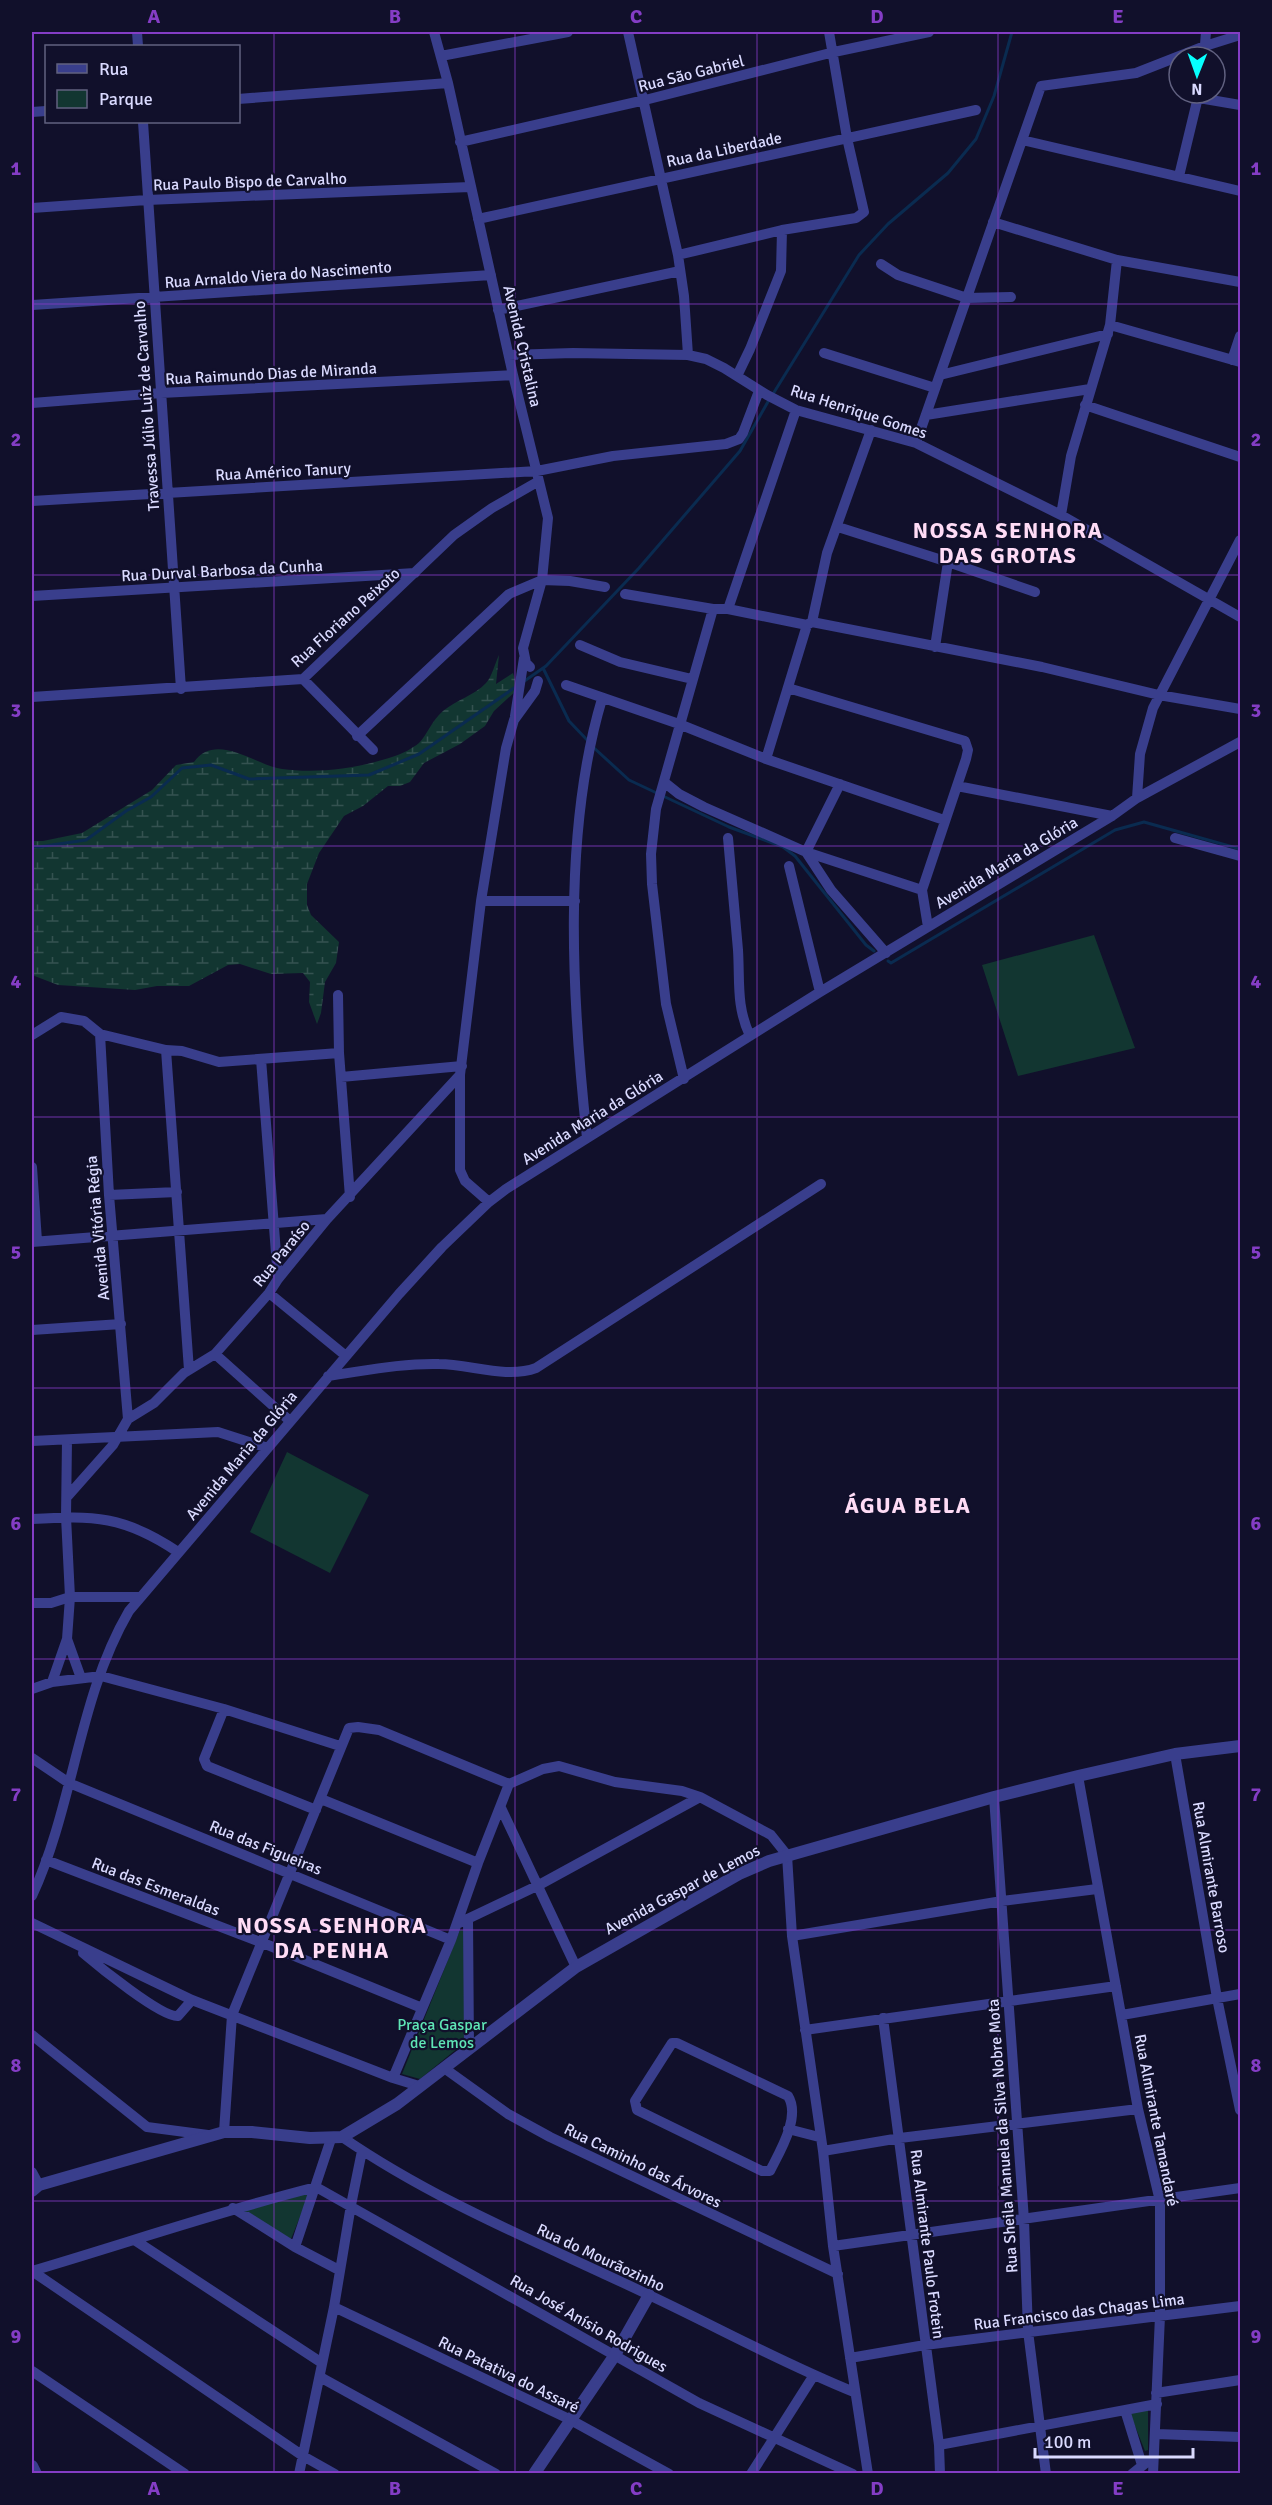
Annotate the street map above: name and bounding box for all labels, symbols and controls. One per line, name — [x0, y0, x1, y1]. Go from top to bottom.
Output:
text: A — [148, 4, 161, 29]
text: B — [389, 4, 401, 29]
text: C — [630, 4, 642, 29]
text: D — [870, 4, 884, 29]
text: E — [1112, 4, 1124, 29]
legend — [45, 45, 240, 123]
north arrow — [1167, 45, 1227, 105]
street label: Rua São Gabriel — [636, 51, 747, 97]
text: Rua — [99, 58, 128, 80]
text: N — [1191, 79, 1202, 99]
text: Parque — [99, 88, 153, 110]
street label: Rua da Liberdade — [665, 128, 784, 172]
text: 1 — [11, 156, 22, 181]
text: 1 — [1251, 156, 1262, 181]
street label: Rua Paulo Bispo de Carvalho — [153, 169, 347, 195]
street label: Rua Arnaldo Viera do Nascimento — [164, 257, 392, 293]
street label: Avenida Cristalina — [498, 283, 546, 409]
street label: Travessa Júlio Luiz de Carvalho — [130, 300, 164, 512]
street label: Rua Raimundo Dias de Miranda — [165, 358, 377, 390]
street label: Rua Henrique Gomes — [788, 380, 930, 444]
text: 2 — [11, 427, 21, 452]
text: 2 — [1251, 427, 1261, 452]
street label: Rua Américo Tanury — [215, 458, 352, 486]
district label: NOSSA SENHORA DAS GROTAS — [913, 517, 1103, 569]
street label: Rua Durval Barbosa da Cunha — [121, 556, 323, 586]
street label: Rua Floriano Peixoto — [287, 563, 404, 672]
text: 3 — [11, 698, 21, 723]
text: 3 — [1251, 698, 1261, 723]
street label: Avenida Maria da Glória — [932, 812, 1081, 913]
text: 4 — [11, 969, 22, 994]
text: 4 — [1251, 969, 1262, 994]
street label: Avenida Maria da Glória — [518, 1066, 667, 1169]
street label: Avenida Vitória Régia — [82, 1155, 114, 1301]
street label: Rua Paraíso — [249, 1216, 315, 1291]
text: 5 — [11, 1240, 21, 1265]
text: 5 — [1251, 1240, 1261, 1265]
street label: Avenida Maria da Glória — [182, 1387, 302, 1524]
district label: ÁGUA BELA — [845, 1492, 971, 1519]
text: 6 — [11, 1511, 22, 1536]
text: 6 — [1251, 1511, 1262, 1536]
text: 7 — [11, 1782, 22, 1807]
text: 7 — [1251, 1782, 1262, 1807]
street label: Rua Almirante Barroso — [1188, 1800, 1234, 1955]
street label: Rua das Figueiras — [206, 1816, 325, 1880]
street label: Avenida Gaspar de Lemos — [601, 1840, 764, 1939]
street label: Rua das Esmeraldas — [89, 1853, 223, 1921]
district label: NOSSA SENHORA DA PENHA — [237, 1912, 427, 1964]
street label: Rua Sheila Manuela da Silva Nobre Mota — [983, 1998, 1023, 2274]
park label: Praça Gaspar de Lemos — [397, 2015, 487, 2053]
street label: Rua Almirante Tamandaré — [1129, 2032, 1183, 2208]
text: 8 — [11, 2053, 22, 2078]
text: 8 — [1251, 2053, 1262, 2078]
street label: Rua Caminho das Árvores — [560, 2119, 725, 2213]
street label: Rua Almirante Paulo Frotein — [905, 2148, 949, 2340]
street label: Rua do Mourãozinho — [533, 2219, 668, 2296]
street label: Rua José Anísio Rodrigues — [506, 2271, 671, 2377]
street label: Rua Francisco das Chagas Lima — [972, 2289, 1186, 2335]
text: 9 — [11, 2324, 22, 2349]
text: 9 — [1251, 2324, 1262, 2349]
street label: Rua Patativa do Assaré — [435, 2332, 582, 2418]
scale bar — [1035, 2421, 1192, 2459]
text: 100 m — [1044, 2431, 1091, 2453]
text: A — [148, 2476, 161, 2501]
text: B — [389, 2476, 401, 2501]
text: C — [630, 2476, 642, 2501]
text: D — [870, 2476, 884, 2501]
text: E — [1112, 2476, 1124, 2501]

